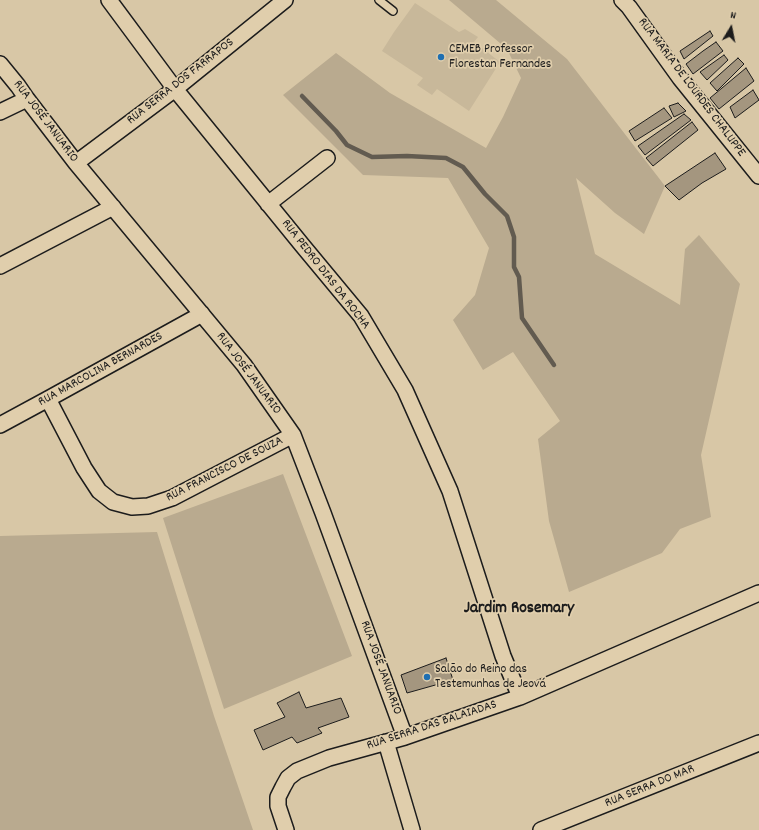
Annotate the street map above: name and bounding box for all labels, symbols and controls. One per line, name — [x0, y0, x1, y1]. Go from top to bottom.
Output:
north arrow — [711, 8, 751, 48]
text: N — [729, 8, 737, 25]
street label: RUA MARIA DE LOURDES CHALUPPE — [634, 16, 748, 160]
street label: RUA SERRA DOS FARRAPOS — [124, 35, 238, 129]
place label: CEMEB Professor Florestan Fernandes — [449, 42, 551, 73]
marker: CEMEB Professor Florestan Fernandes — [436, 52, 446, 62]
street label: RUA JOSÉ JANUARIO — [9, 78, 81, 166]
street label: RUA PEDRO DIAS DA ROCHA — [277, 217, 373, 333]
street label: RUA MARCOLINA BERNARDES — [36, 329, 166, 411]
street label: RUA JOSÉ JANUARIO — [212, 330, 284, 418]
street label: RUA FRANCISCO DE SOUZA — [164, 434, 286, 506]
district label: Jardim Rosemary — [464, 600, 574, 620]
street label: RUA JOSÉ JANUARIO — [356, 619, 404, 717]
place label: Salão do Reino das Testemunhas de Jeová — [435, 662, 546, 693]
marker: Salão do Reino das Testemunhas de Jeová — [422, 672, 432, 682]
street label: RUA SERRA DAS BALAIADAS — [365, 698, 499, 754]
street label: RUA SERRA DO MAR — [603, 762, 697, 812]

